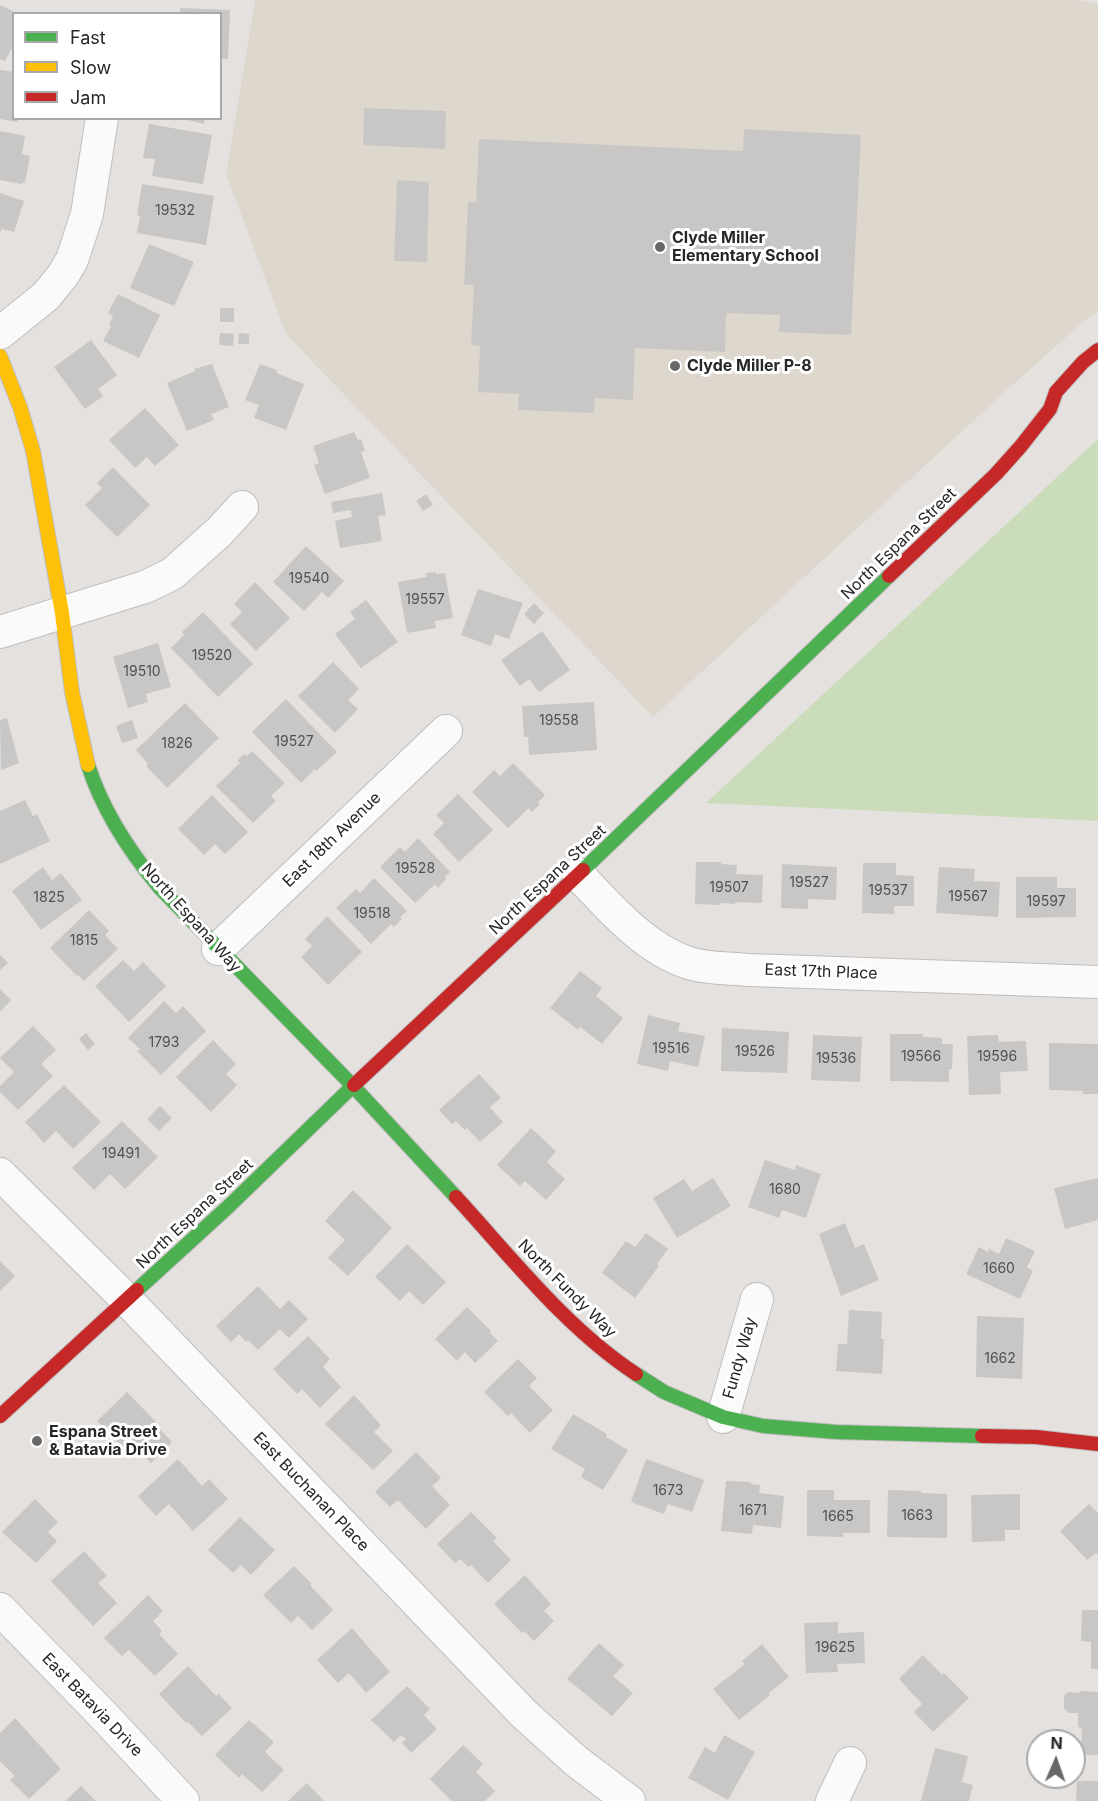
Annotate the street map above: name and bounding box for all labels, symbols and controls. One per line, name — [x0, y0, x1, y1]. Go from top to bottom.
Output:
legend — [12, 12, 222, 120]
text: Fast — [70, 27, 106, 48]
text: Slow — [70, 57, 111, 78]
text: Jam — [70, 87, 106, 108]
house number: 19532 — [155, 203, 195, 219]
place label: Clyde Miller Elementary School — [672, 228, 819, 266]
marker: Clyde Miller Elementary School — [653, 240, 667, 254]
place label: Clyde Miller P-8 — [687, 356, 812, 376]
marker: Clyde Miller P-8 — [668, 359, 682, 373]
street label: North Espana Street — [838, 484, 960, 604]
house number: 19540 — [289, 571, 329, 587]
house number: 19557 — [405, 592, 445, 608]
house number: 19520 — [192, 648, 232, 664]
house number: 19510 — [123, 664, 161, 680]
house number: 19558 — [539, 713, 579, 729]
house number: 19527 — [274, 734, 314, 750]
house number: 1826 — [161, 736, 193, 752]
street label: East 18th Avenue — [279, 788, 385, 892]
street label: North Espana Street — [486, 821, 610, 939]
street label: North Espana Way — [137, 860, 245, 976]
house number: 19528 — [395, 861, 435, 877]
house number: 19527 — [789, 875, 829, 891]
house number: 19507 — [709, 880, 749, 896]
house number: 19537 — [868, 883, 908, 899]
house number: 19567 — [948, 889, 988, 905]
house number: 1825 — [33, 890, 65, 906]
house number: 19597 — [1026, 894, 1066, 910]
house number: 19518 — [353, 906, 391, 922]
house number: 1815 — [70, 933, 98, 949]
street label: East 17th Place — [764, 960, 878, 984]
house number: 1793 — [149, 1035, 179, 1051]
house number: 19516 — [652, 1041, 690, 1057]
house number: 19526 — [735, 1044, 775, 1060]
house number: 19566 — [901, 1049, 941, 1065]
house number: 19596 — [977, 1049, 1017, 1065]
house number: 19536 — [816, 1051, 856, 1067]
house number: 19491 — [102, 1146, 140, 1162]
street label: North Espana Street — [133, 1155, 257, 1273]
house number: 1680 — [769, 1182, 801, 1198]
street label: North Fundy Way — [514, 1236, 620, 1342]
house number: 1660 — [983, 1261, 1015, 1277]
street label: Fundy Way — [719, 1315, 761, 1401]
house number: 1662 — [984, 1351, 1016, 1367]
place label: Espana Street & Batavia Drive — [49, 1422, 167, 1460]
street label: East Buchanan Place — [249, 1428, 373, 1556]
marker: Espana Street & Batavia Drive — [30, 1434, 44, 1448]
house number: 1673 — [653, 1483, 683, 1499]
house number: 1671 — [739, 1503, 767, 1519]
house number: 1663 — [901, 1508, 933, 1524]
house number: 1665 — [822, 1509, 854, 1525]
house number: 19625 — [815, 1640, 855, 1656]
street label: East Batavia Drive — [38, 1649, 146, 1761]
north arrow — [1026, 1729, 1086, 1789]
text: N — [1050, 1733, 1063, 1753]

